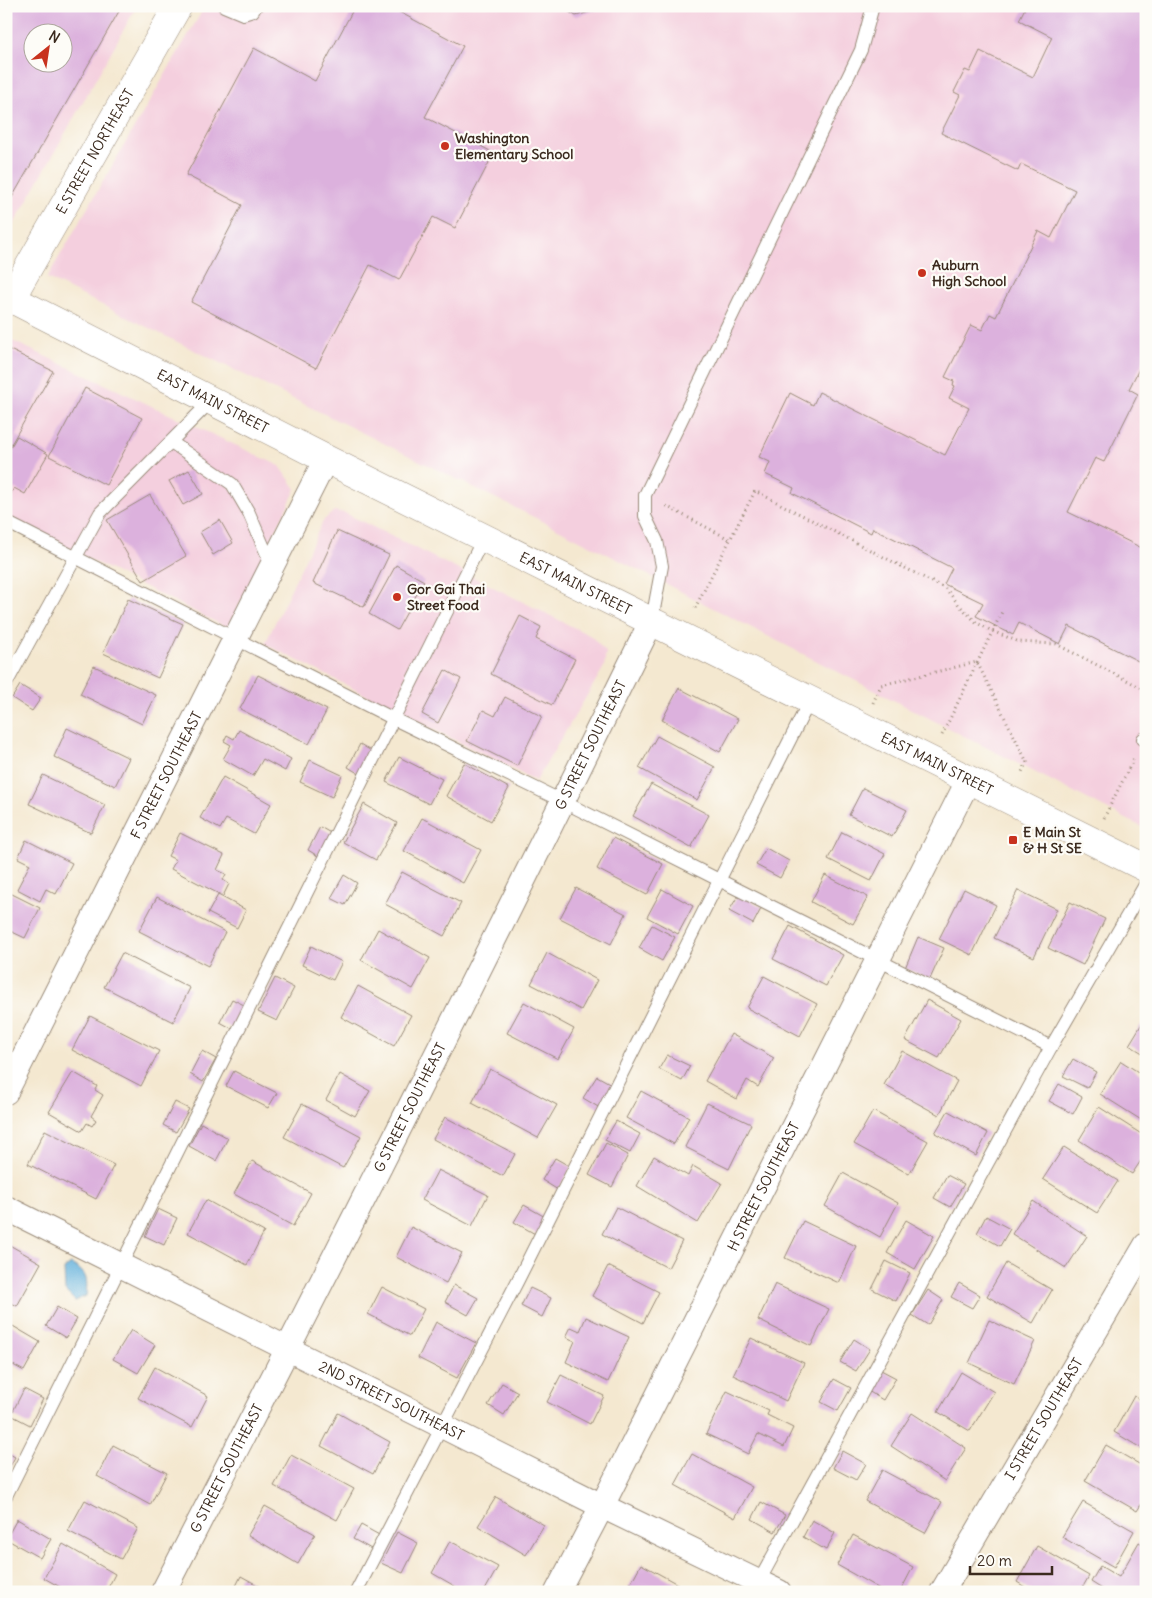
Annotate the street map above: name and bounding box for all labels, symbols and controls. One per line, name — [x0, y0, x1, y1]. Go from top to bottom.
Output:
north arrow — [22, 22, 72, 72]
text: N — [46, 27, 63, 47]
street label: E STREET NORTHEAST — [52, 85, 138, 217]
place label: Washington Elementary School — [455, 129, 573, 163]
marker: Washington Elementary School — [439, 140, 451, 152]
place label: Auburn High School — [932, 256, 1006, 290]
marker: Auburn High School — [916, 267, 928, 279]
street label: EAST MAIN STREET — [154, 365, 272, 437]
street label: EAST MAIN STREET — [517, 548, 635, 619]
place label: Gor Gai Thai Street Food — [407, 580, 485, 614]
marker: Gor Gai Thai Street Food — [391, 591, 403, 603]
street label: G STREET SOUTHEAST — [551, 677, 630, 813]
street label: F STREET SOUTHEAST — [126, 709, 206, 842]
street label: EAST MAIN STREET — [878, 728, 996, 799]
place label: E Main St & H St SE — [1023, 823, 1082, 857]
marker: E Main St & H St SE — [1007, 834, 1019, 846]
street label: G STREET SOUTHEAST — [370, 1040, 450, 1175]
street label: H STREET SOUTHEAST — [723, 1119, 803, 1254]
street label: I STREET SOUTHEAST — [1001, 1354, 1087, 1483]
street label: 2ND STREET SOUTHEAST — [316, 1357, 467, 1445]
street label: G STREET SOUTHEAST — [186, 1401, 267, 1536]
scale bar — [970, 1543, 1052, 1575]
text: 20 m — [977, 1551, 1012, 1570]

